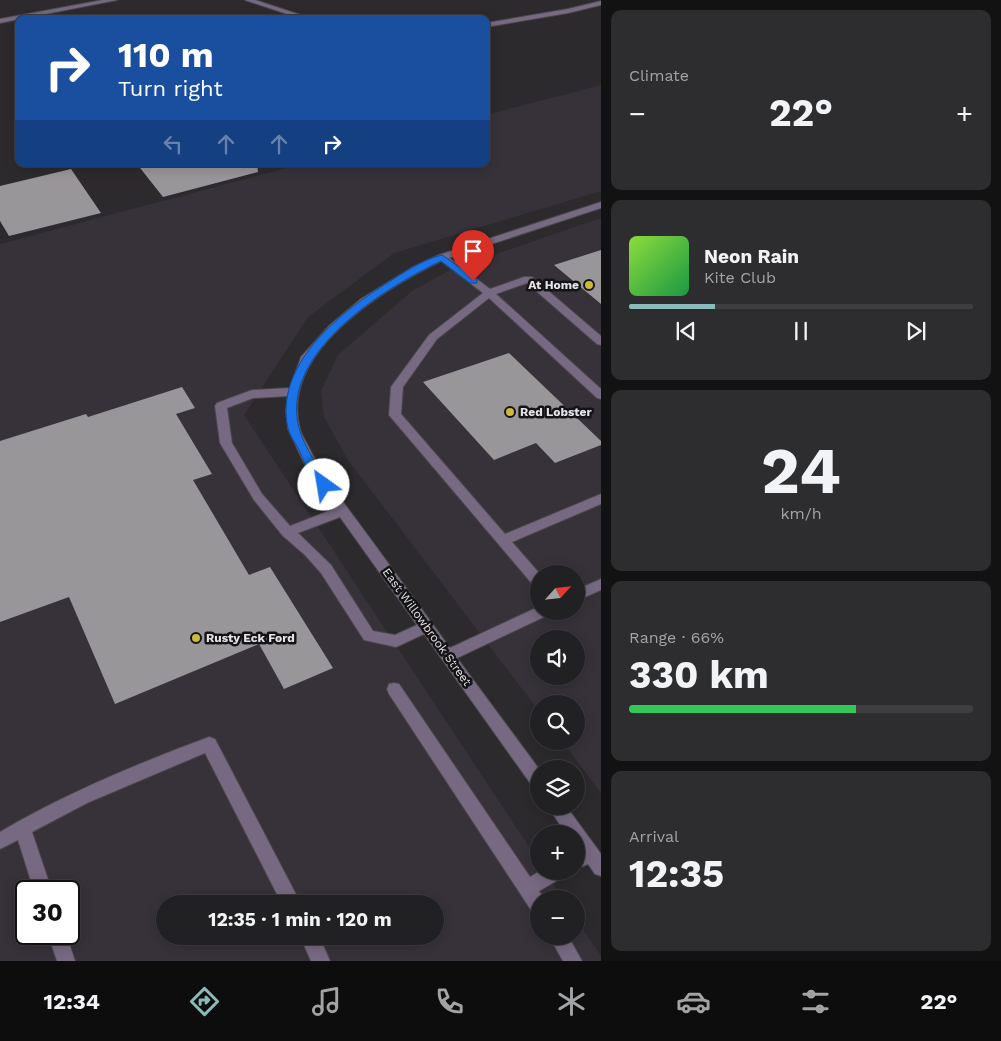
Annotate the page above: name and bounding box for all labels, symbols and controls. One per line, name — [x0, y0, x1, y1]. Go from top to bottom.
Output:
text: 110 m — [118, 34, 214, 76]
icon: right — [35, 35, 100, 100]
text: Climate — [629, 66, 689, 85]
text: Turn right — [118, 76, 223, 101]
text: 22° — [769, 91, 833, 135]
text: − — [629, 97, 646, 130]
text: + — [956, 97, 973, 130]
icon: left — [159, 130, 187, 158]
icon: ahead — [212, 130, 240, 158]
icon: ahead — [265, 130, 293, 158]
icon: right — [318, 130, 346, 158]
pin — [452, 230, 494, 281]
icon: arrive — [459, 237, 487, 265]
text: Neon Rain — [704, 245, 799, 268]
text: Kite Club — [704, 268, 776, 287]
place label: At Home — [528, 278, 579, 292]
marker: At Home — [583, 279, 595, 291]
icon: previous — [672, 317, 700, 345]
icon: pause — [787, 317, 815, 345]
icon: next — [902, 317, 930, 345]
place label: Red Lobster — [520, 405, 593, 419]
marker: Red Lobster — [504, 406, 516, 418]
text: 24 — [761, 433, 841, 509]
position arrow — [297, 458, 349, 510]
text: km/h — [780, 504, 822, 523]
street label: East Willowbrook Street — [380, 565, 474, 689]
north arrow — [530, 565, 585, 620]
map controls — [530, 565, 585, 945]
text: Range · 66% — [629, 628, 724, 647]
button: sound — [530, 630, 585, 685]
place label: Rusty Eck Ford — [206, 631, 295, 645]
marker: Rusty Eck Ford — [190, 632, 202, 644]
text: 330 km — [629, 653, 769, 697]
button: search — [530, 695, 585, 750]
button: layers — [530, 760, 585, 815]
button: + — [530, 825, 585, 880]
text: Arrival — [629, 827, 679, 846]
text: 12:35 — [629, 852, 724, 896]
speed limit sign: 30 — [15, 880, 80, 945]
button: − — [530, 890, 585, 945]
text: 12:35 · 1 min · 120 m — [208, 908, 392, 931]
icon: directions — [187, 984, 222, 1019]
icon: music — [309, 984, 344, 1019]
icon: phone — [432, 984, 467, 1019]
icon: climate — [554, 984, 589, 1019]
icon: car — [676, 984, 711, 1019]
icon: filters — [798, 984, 833, 1019]
text: 12:34 — [44, 989, 100, 1014]
text: 22° — [920, 989, 957, 1014]

